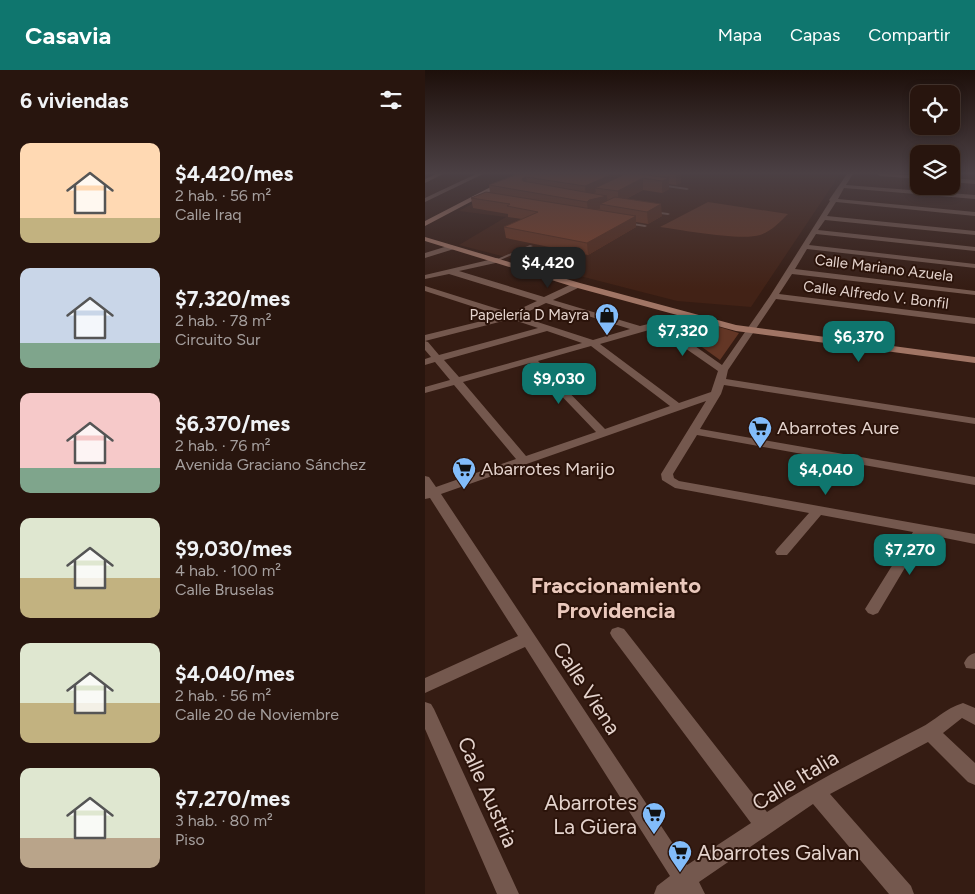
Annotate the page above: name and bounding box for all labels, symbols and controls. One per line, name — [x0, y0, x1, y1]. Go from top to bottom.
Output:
text: Casavia — [25, 21, 111, 50]
text: Mapa — [718, 24, 762, 46]
text: Capas — [790, 24, 840, 46]
text: Compartir — [868, 24, 950, 46]
map controls — [910, 85, 960, 195]
button: locate — [910, 85, 960, 135]
icon: filters — [377, 86, 405, 114]
text: 6 viviendas — [20, 88, 129, 113]
button: layers — [910, 145, 960, 195]
text: $4,420/mes — [175, 161, 293, 186]
icon: home — [60, 163, 120, 223]
text: 2 hab. · 56 m² — [175, 186, 271, 205]
text: Calle Iraq — [175, 205, 242, 224]
pin: $4,420 — [507, 246, 589, 289]
street label: Calle Mariano Azuela — [814, 251, 954, 285]
text: $4,420 — [522, 253, 574, 272]
street label: Calle Alfredo V. Bonfil — [802, 277, 950, 313]
text: $7,320/mes — [175, 286, 290, 311]
icon: home — [60, 288, 120, 348]
shop icon: Papelería D Mayra — [594, 302, 620, 336]
place label: Papelería D Mayra — [470, 306, 589, 324]
text: 2 hab. · 78 m² — [175, 311, 271, 330]
pin: $7,320 — [642, 314, 724, 357]
pin: $6,370 — [818, 320, 900, 363]
text: $7,320 — [658, 321, 708, 340]
text: $6,370 — [834, 327, 884, 346]
text: Circuito Sur — [175, 330, 260, 349]
pin: $9,030 — [518, 362, 600, 405]
text: $9,030 — [533, 369, 585, 388]
text: $6,370/mes — [175, 411, 290, 436]
icon: home — [60, 413, 120, 473]
supermarket icon: Abarrotes Aure — [747, 415, 773, 449]
place label: Abarrotes Aure — [777, 417, 899, 439]
text: 2 hab. · 76 m² — [175, 436, 271, 455]
pin: $4,040 — [785, 454, 867, 496]
text: Avenida Graciano Sánchez — [175, 455, 366, 474]
supermarket icon: Abarrotes Marijo — [451, 456, 477, 490]
place label: Abarrotes Marijo — [481, 458, 615, 480]
text: $4,040 — [799, 460, 853, 479]
pin: $7,270 — [869, 534, 951, 576]
text: $9,030/mes — [175, 536, 292, 561]
icon: home — [60, 538, 120, 598]
text: $7,270 — [885, 540, 935, 559]
text: 4 hab. · 100 m² — [175, 561, 281, 580]
district label: Fraccionamiento Providencia — [531, 572, 701, 624]
text: Calle Bruselas — [175, 580, 274, 599]
street label: Calle Viena — [548, 637, 626, 739]
text: $4,040/mes — [175, 661, 295, 686]
icon: home — [60, 663, 120, 723]
text: 2 hab. · 56 m² — [175, 686, 271, 705]
text: Calle 20 de Noviembre — [175, 705, 339, 724]
street label: Calle Austria — [453, 733, 523, 851]
street label: Calle Italia — [747, 745, 843, 815]
text: $7,270/mes — [175, 786, 290, 811]
icon: home — [60, 788, 120, 848]
place label: Abarrotes La Güera — [544, 790, 637, 839]
supermarket icon: Abarrotes La Güera — [641, 801, 667, 835]
text: 3 hab. · 80 m² — [175, 811, 273, 830]
text: Piso — [175, 830, 205, 849]
supermarket icon: Abarrotes Galvan — [667, 839, 693, 873]
place label: Abarrotes Galvan — [697, 840, 859, 865]

